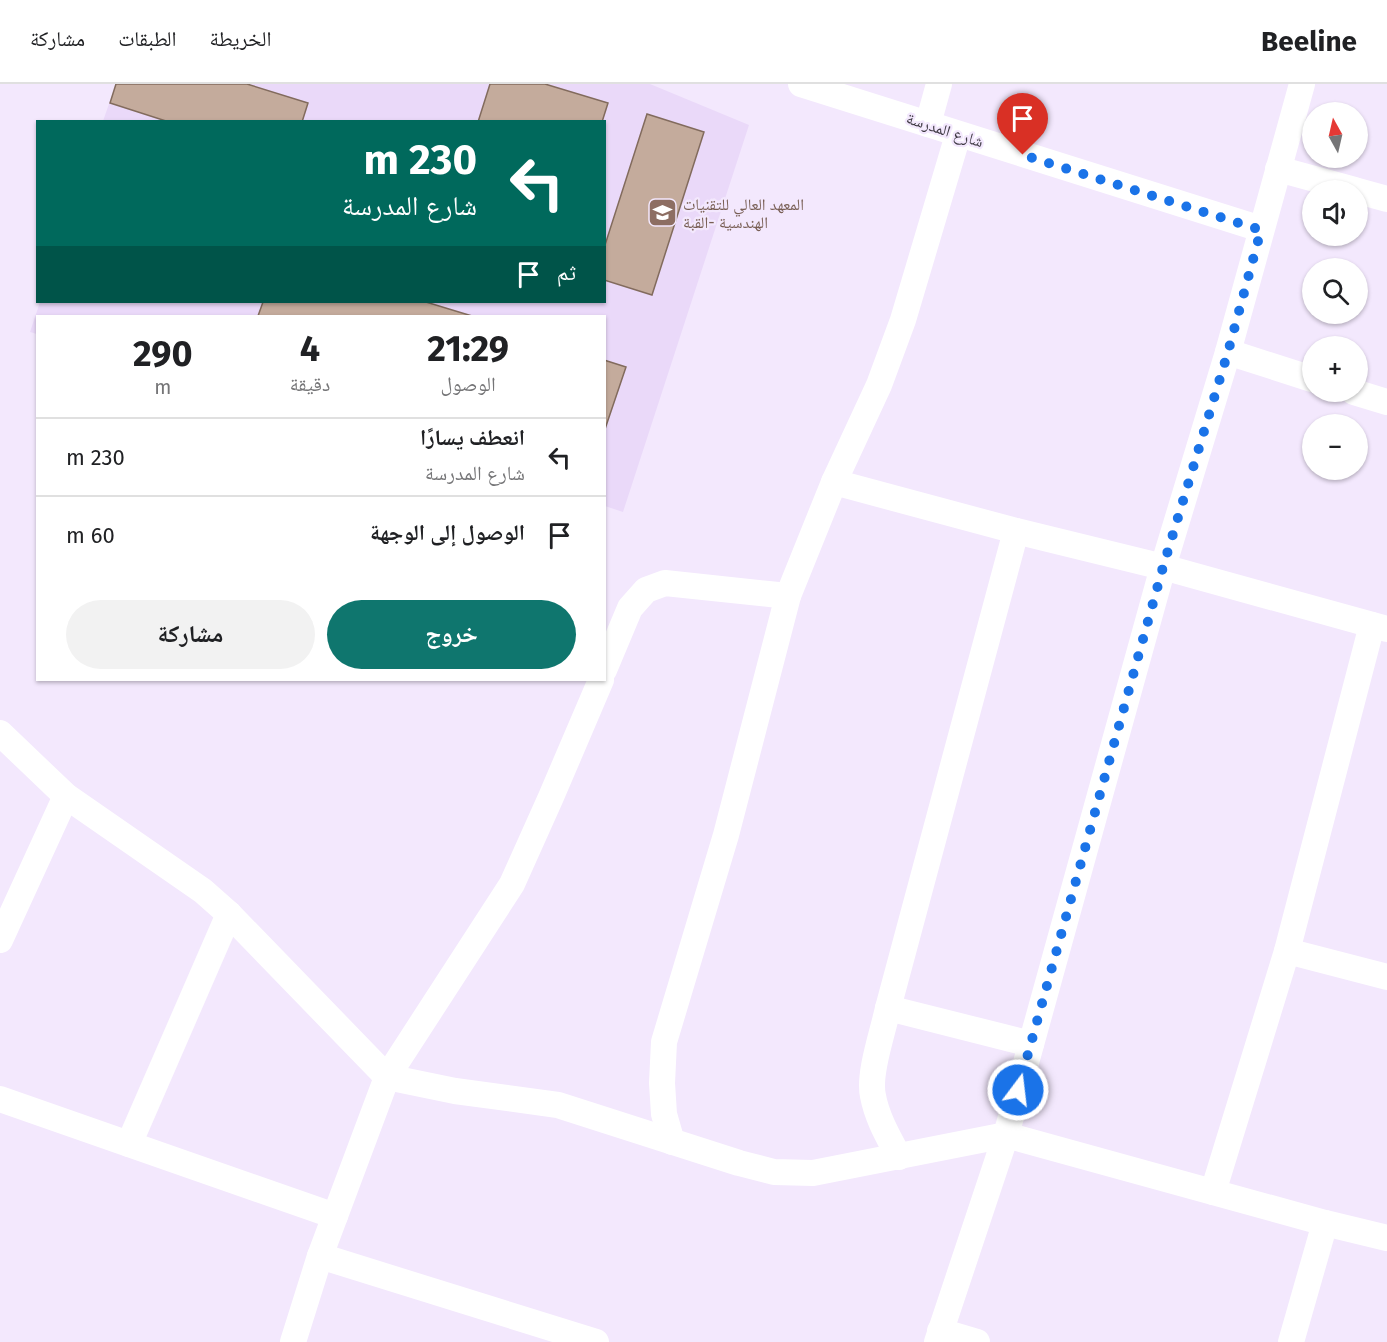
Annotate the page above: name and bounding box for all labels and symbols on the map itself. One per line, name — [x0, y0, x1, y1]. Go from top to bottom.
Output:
pin — [997, 93, 1048, 155]
north arrow — [1302, 102, 1368, 168]
street label: شارع المدرسة — [904, 109, 986, 152]
place label: المعهد العالي للتقنيات الهندسية -القبة — [683, 195, 804, 232]
school or university icon: المعهد العالي للتقنيات الهندسية -القبة — [646, 197, 678, 229]
position arrow — [986, 1058, 1050, 1122]

